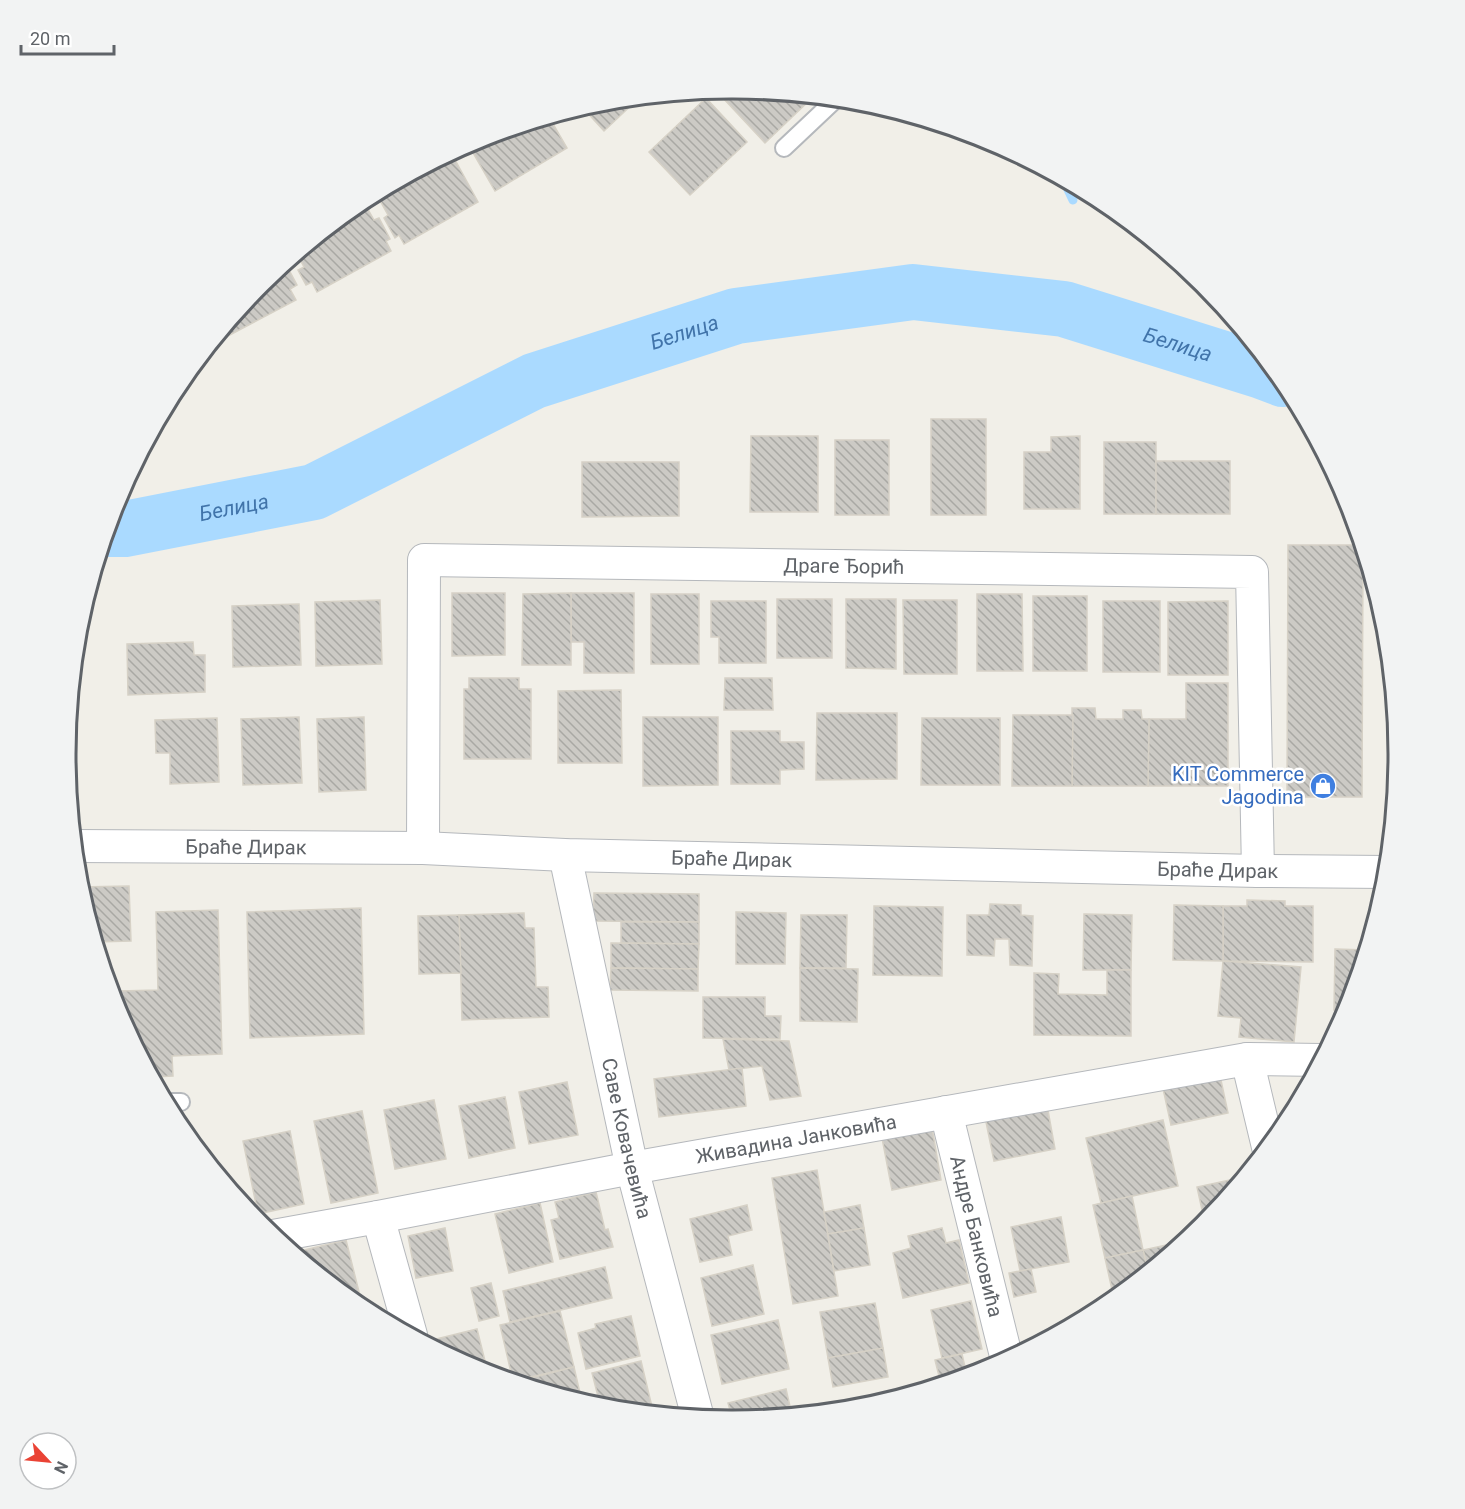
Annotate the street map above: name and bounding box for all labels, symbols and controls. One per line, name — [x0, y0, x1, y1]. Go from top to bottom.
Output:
scale bar — [21, 18, 114, 56]
text: 20 m — [30, 28, 70, 49]
water label: Белица — [647, 310, 722, 355]
water label: Белица — [1141, 323, 1215, 367]
water label: Белица — [197, 489, 271, 526]
street label: Драге Ђорић — [783, 553, 905, 579]
place label: KIT Commerce Jagodina — [1172, 762, 1304, 809]
shop icon: KIT Commerce Jagodina — [1308, 771, 1338, 801]
street label: Браће Дирак — [185, 835, 307, 859]
street label: Браће Дирак — [671, 845, 793, 872]
street label: Браће Дирак — [1157, 857, 1279, 883]
street label: Саве Ковачевића — [597, 1056, 657, 1221]
street label: Живадина Јанковића — [694, 1109, 898, 1169]
street label: Андре Банковића — [945, 1153, 1008, 1320]
north arrow — [18, 1431, 78, 1491]
text: N — [50, 1458, 72, 1477]

